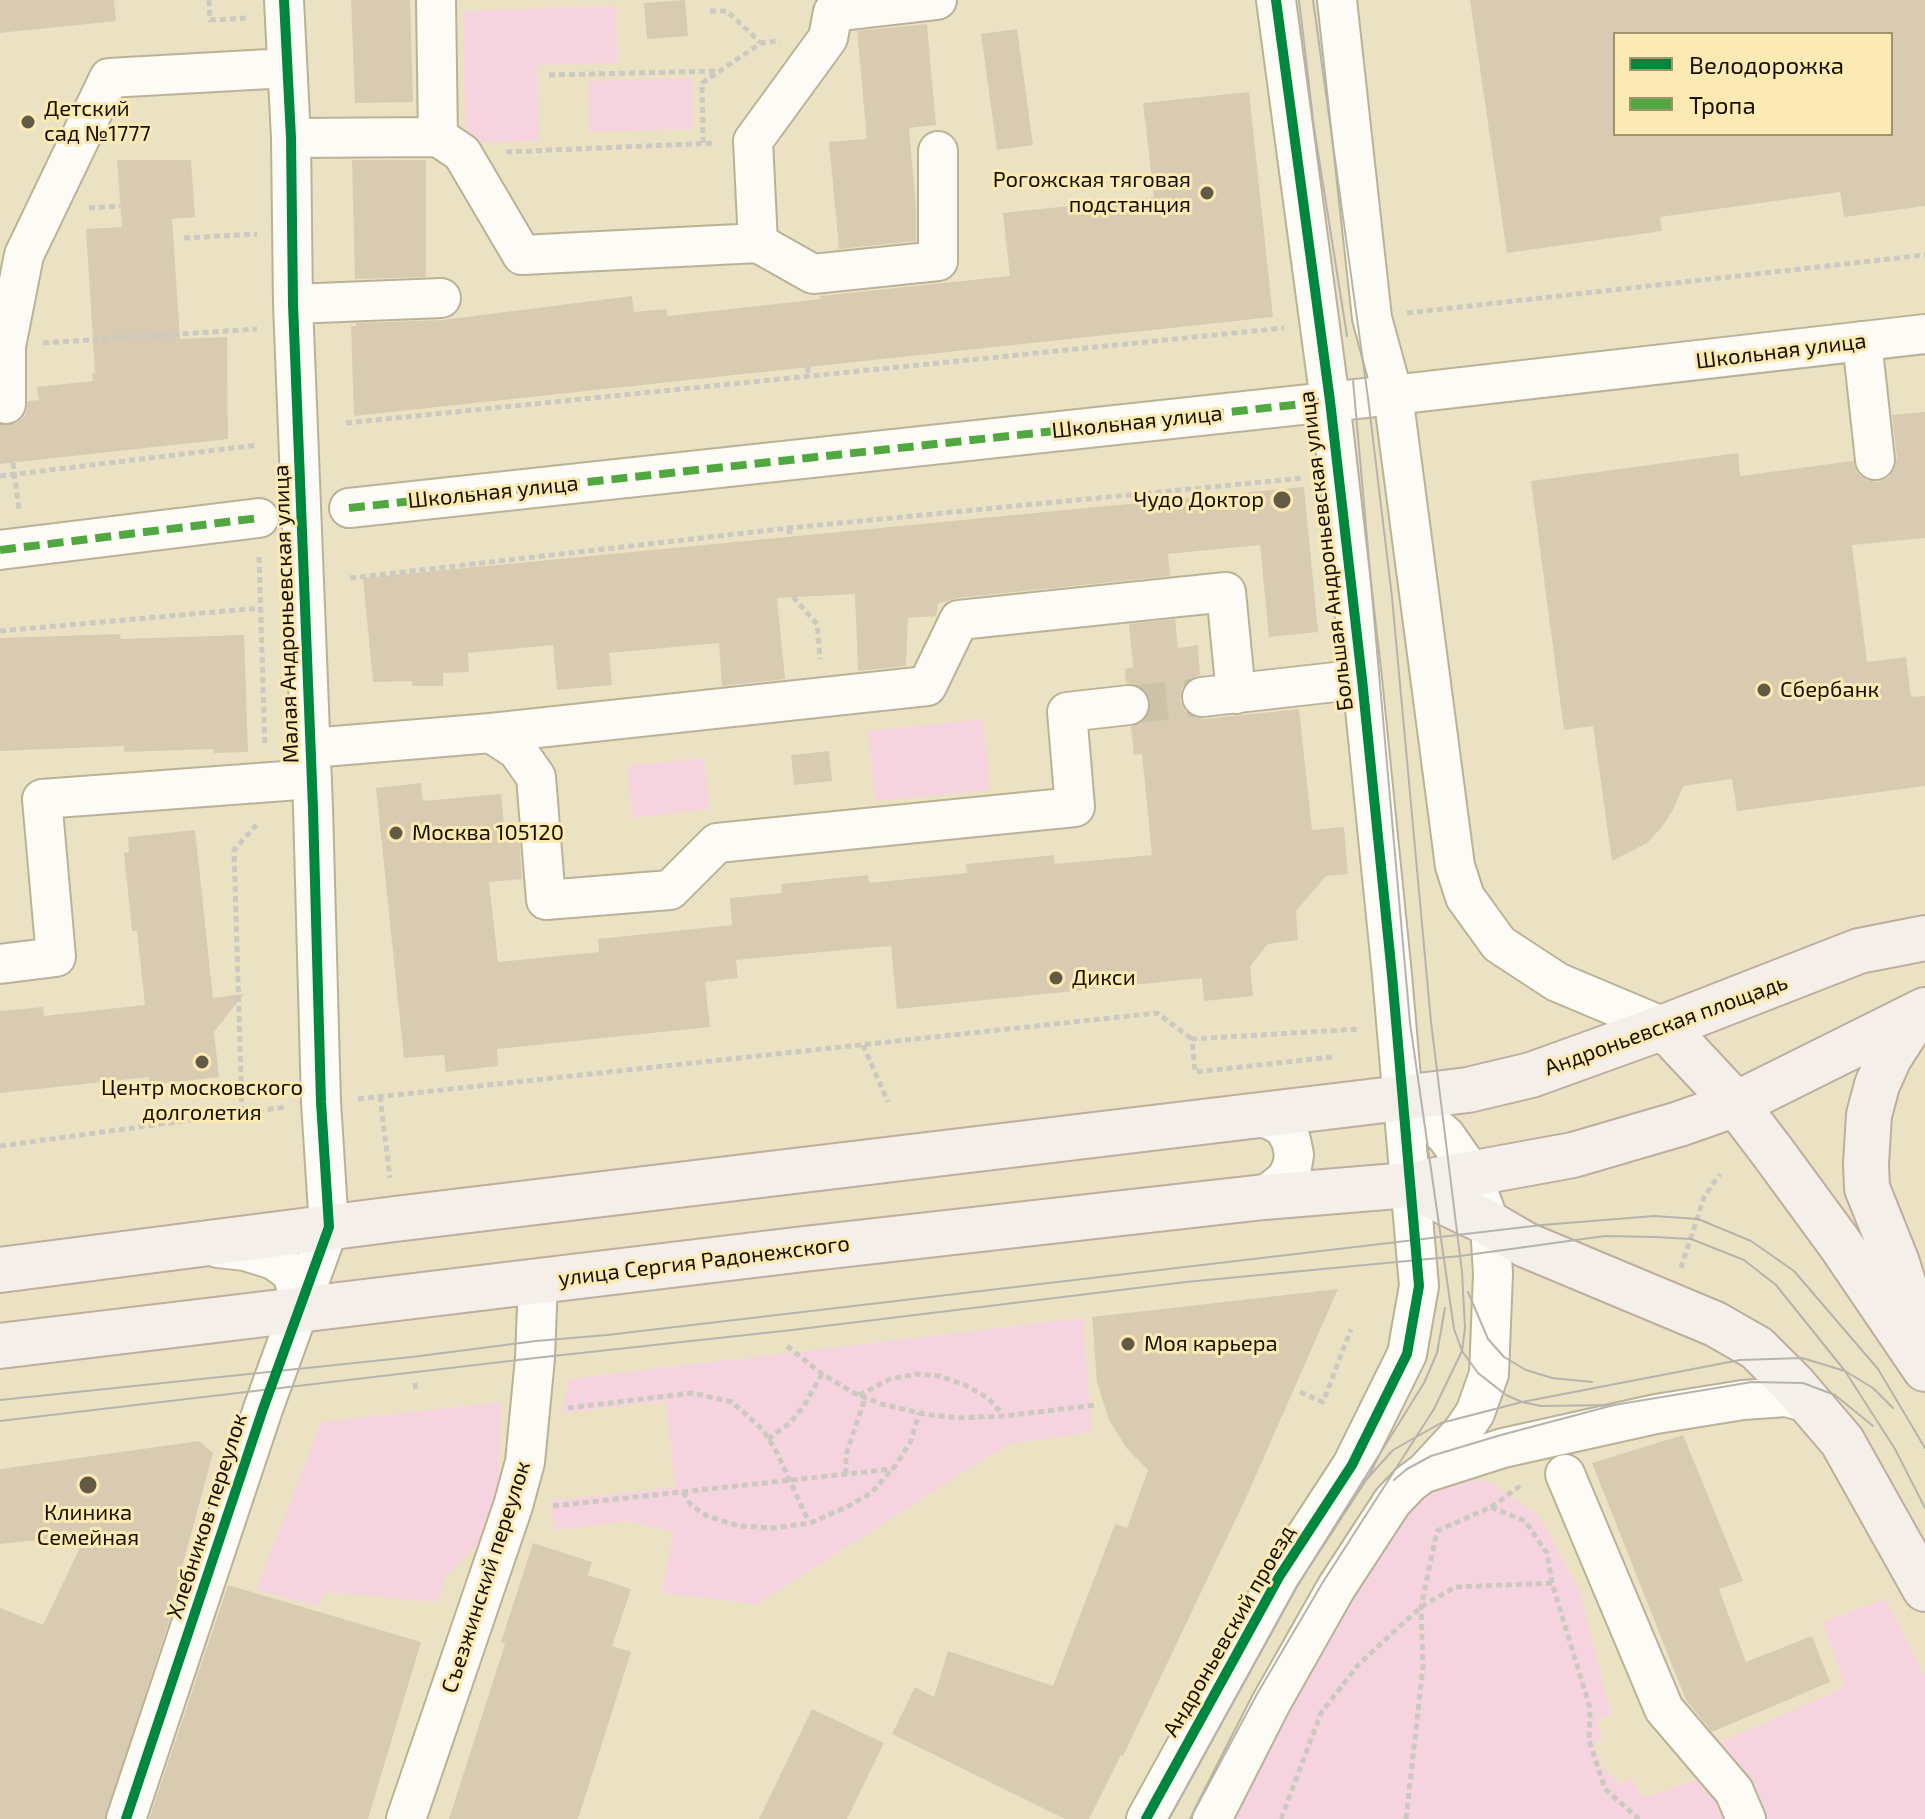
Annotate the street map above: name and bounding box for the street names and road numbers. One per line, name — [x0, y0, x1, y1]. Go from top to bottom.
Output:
street label: Школьная улица — [1694, 327, 1868, 375]
street label: Большая Андроньевская улица — [1293, 390, 1359, 712]
street label: Школьная улица — [1050, 400, 1224, 444]
street label: Малая Андроньевская улица — [268, 464, 304, 764]
street label: Школьная улица — [406, 470, 580, 514]
street label: Андроньевская площадь — [1541, 969, 1791, 1081]
street label: улица Сергия Радонежского — [557, 1230, 851, 1292]
street label: Хлебников переулок — [161, 1410, 253, 1622]
street label: Съезжинский переулок — [436, 1458, 536, 1696]
street label: Андроньевский проезд — [1158, 1520, 1300, 1742]

